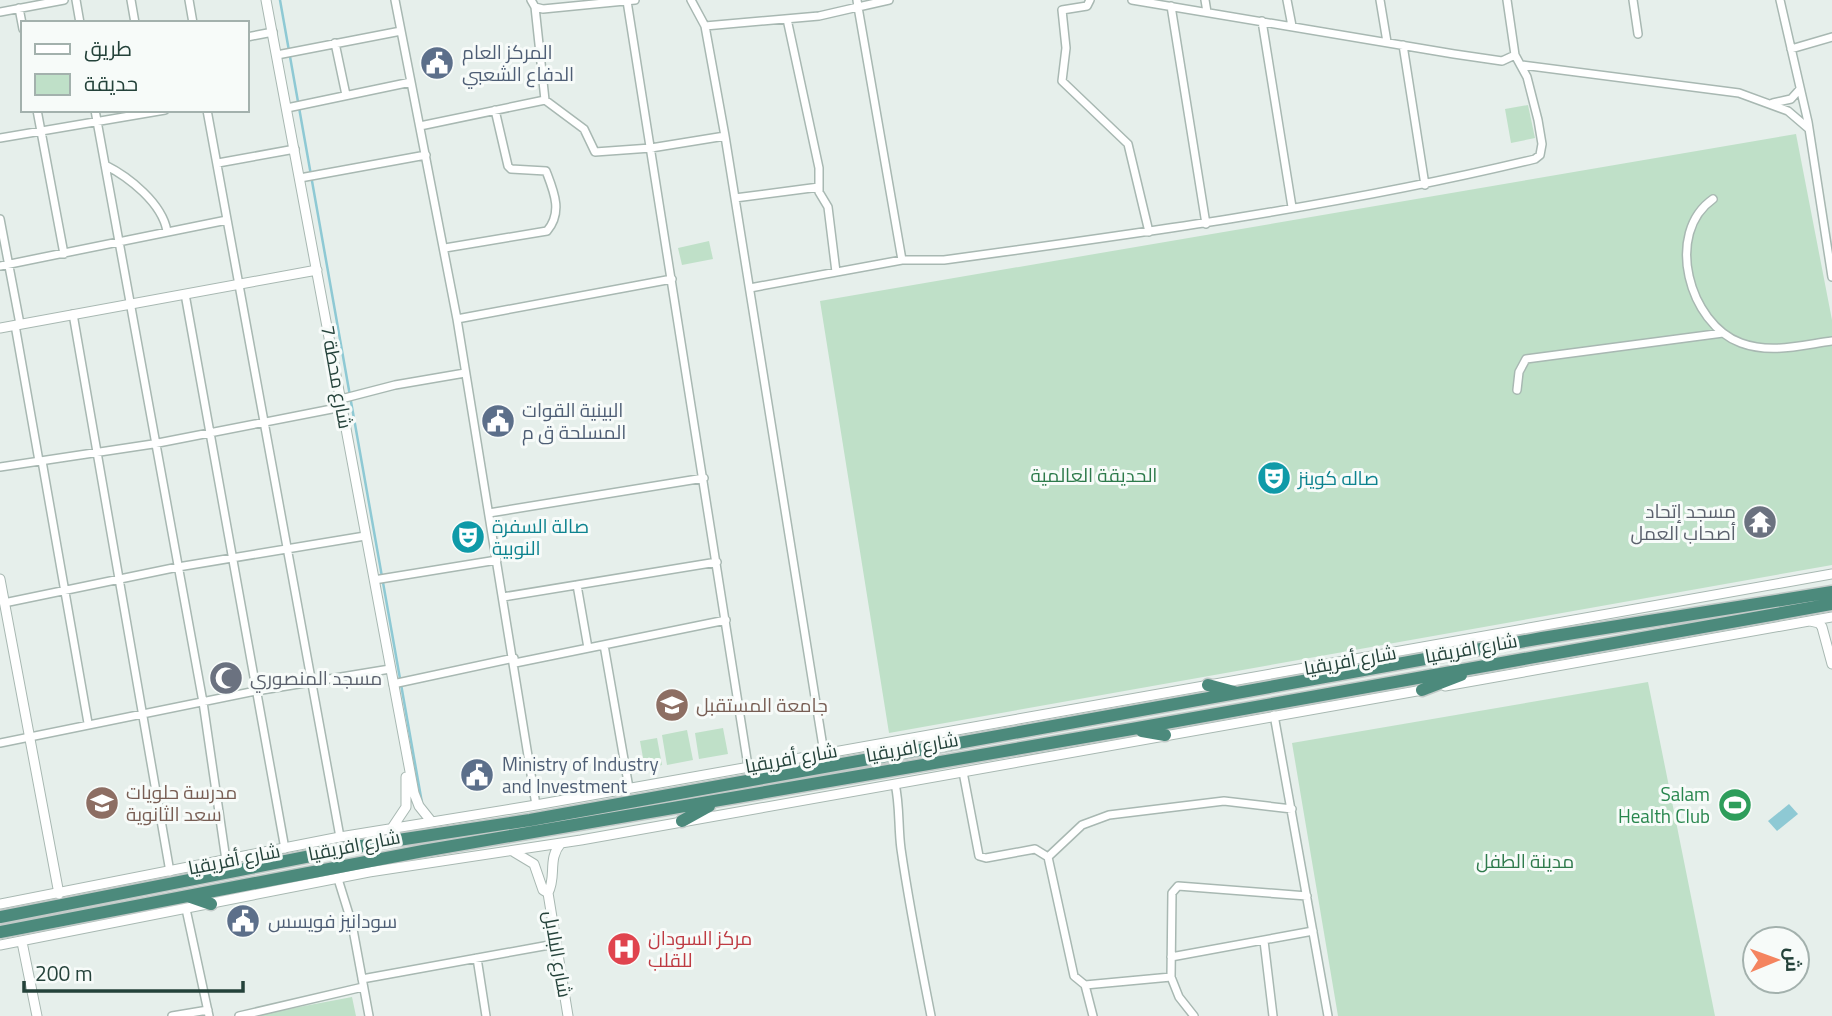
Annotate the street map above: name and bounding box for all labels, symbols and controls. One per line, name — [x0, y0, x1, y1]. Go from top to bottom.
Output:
legend — [21, 21, 248, 112]
text: طريق — [84, 32, 132, 64]
place label: المركز العام الدفاع الشعبي — [462, 37, 574, 89]
public building icon: المركز العام الدفاع الشعبي — [418, 44, 456, 82]
text: حديقة — [84, 67, 138, 99]
street label: شارع محطة 7 — [314, 323, 361, 431]
place label: البينية القوات المسلحة ق م — [522, 395, 626, 446]
public building icon: البينية القوات المسلحة ق م — [479, 402, 517, 440]
theatre icon: صاله كوينز — [1255, 459, 1293, 497]
park label: الحديقة العالمية — [1031, 460, 1157, 489]
place label: صاله كوينز — [1297, 463, 1379, 492]
place label: مسجد إتحاد أصحاب العمل — [1631, 496, 1736, 547]
temple icon: مسجد إتحاد أصحاب العمل — [1741, 503, 1779, 541]
place label: صالة السفرة النوبية — [492, 511, 589, 562]
theatre icon: صالة السفرة النوبية — [449, 518, 487, 556]
street label: شارع افريقيا — [1422, 625, 1519, 670]
street label: شارع أفريقيا — [1301, 637, 1398, 682]
mosque icon: مسجد المنصوري — [207, 659, 245, 697]
place label: مسجد المنصوري — [250, 663, 382, 693]
school or university icon: جامعة المستقبل — [653, 686, 691, 724]
place label: جامعة المستقبل — [696, 690, 828, 719]
street label: شارع افريقيا — [863, 724, 960, 769]
street label: شارع أفريقيا — [742, 735, 839, 780]
place label: Ministry of Industry and Investment — [502, 749, 659, 800]
public building icon: Ministry of Industry and Investment — [458, 756, 496, 794]
place label: مدرسة حلويات سعد الثانوية — [126, 777, 237, 828]
place label: Salam Health Club — [1618, 779, 1710, 830]
school or university icon: مدرسة حلويات سعد الثانوية — [83, 784, 121, 822]
sports icon: Salam Health Club — [1716, 786, 1754, 824]
street label: شارع افريقيا — [305, 821, 402, 868]
street label: شارع أفريقيا — [185, 835, 282, 882]
park label: مدينة الطفل — [1476, 846, 1574, 875]
public building icon: سودانيز فويسس — [224, 902, 262, 940]
place label: سودانيز فويسس — [268, 906, 397, 935]
street label: شارع البلابل — [537, 908, 580, 1000]
place label: مركز السودان للقلب — [648, 923, 752, 974]
north arrow — [1741, 925, 1811, 995]
hospital icon: مركز السودان للقلب — [605, 930, 643, 968]
text: ش — [1779, 947, 1808, 972]
scale bar — [24, 950, 243, 994]
text: 200 m — [35, 957, 92, 989]

